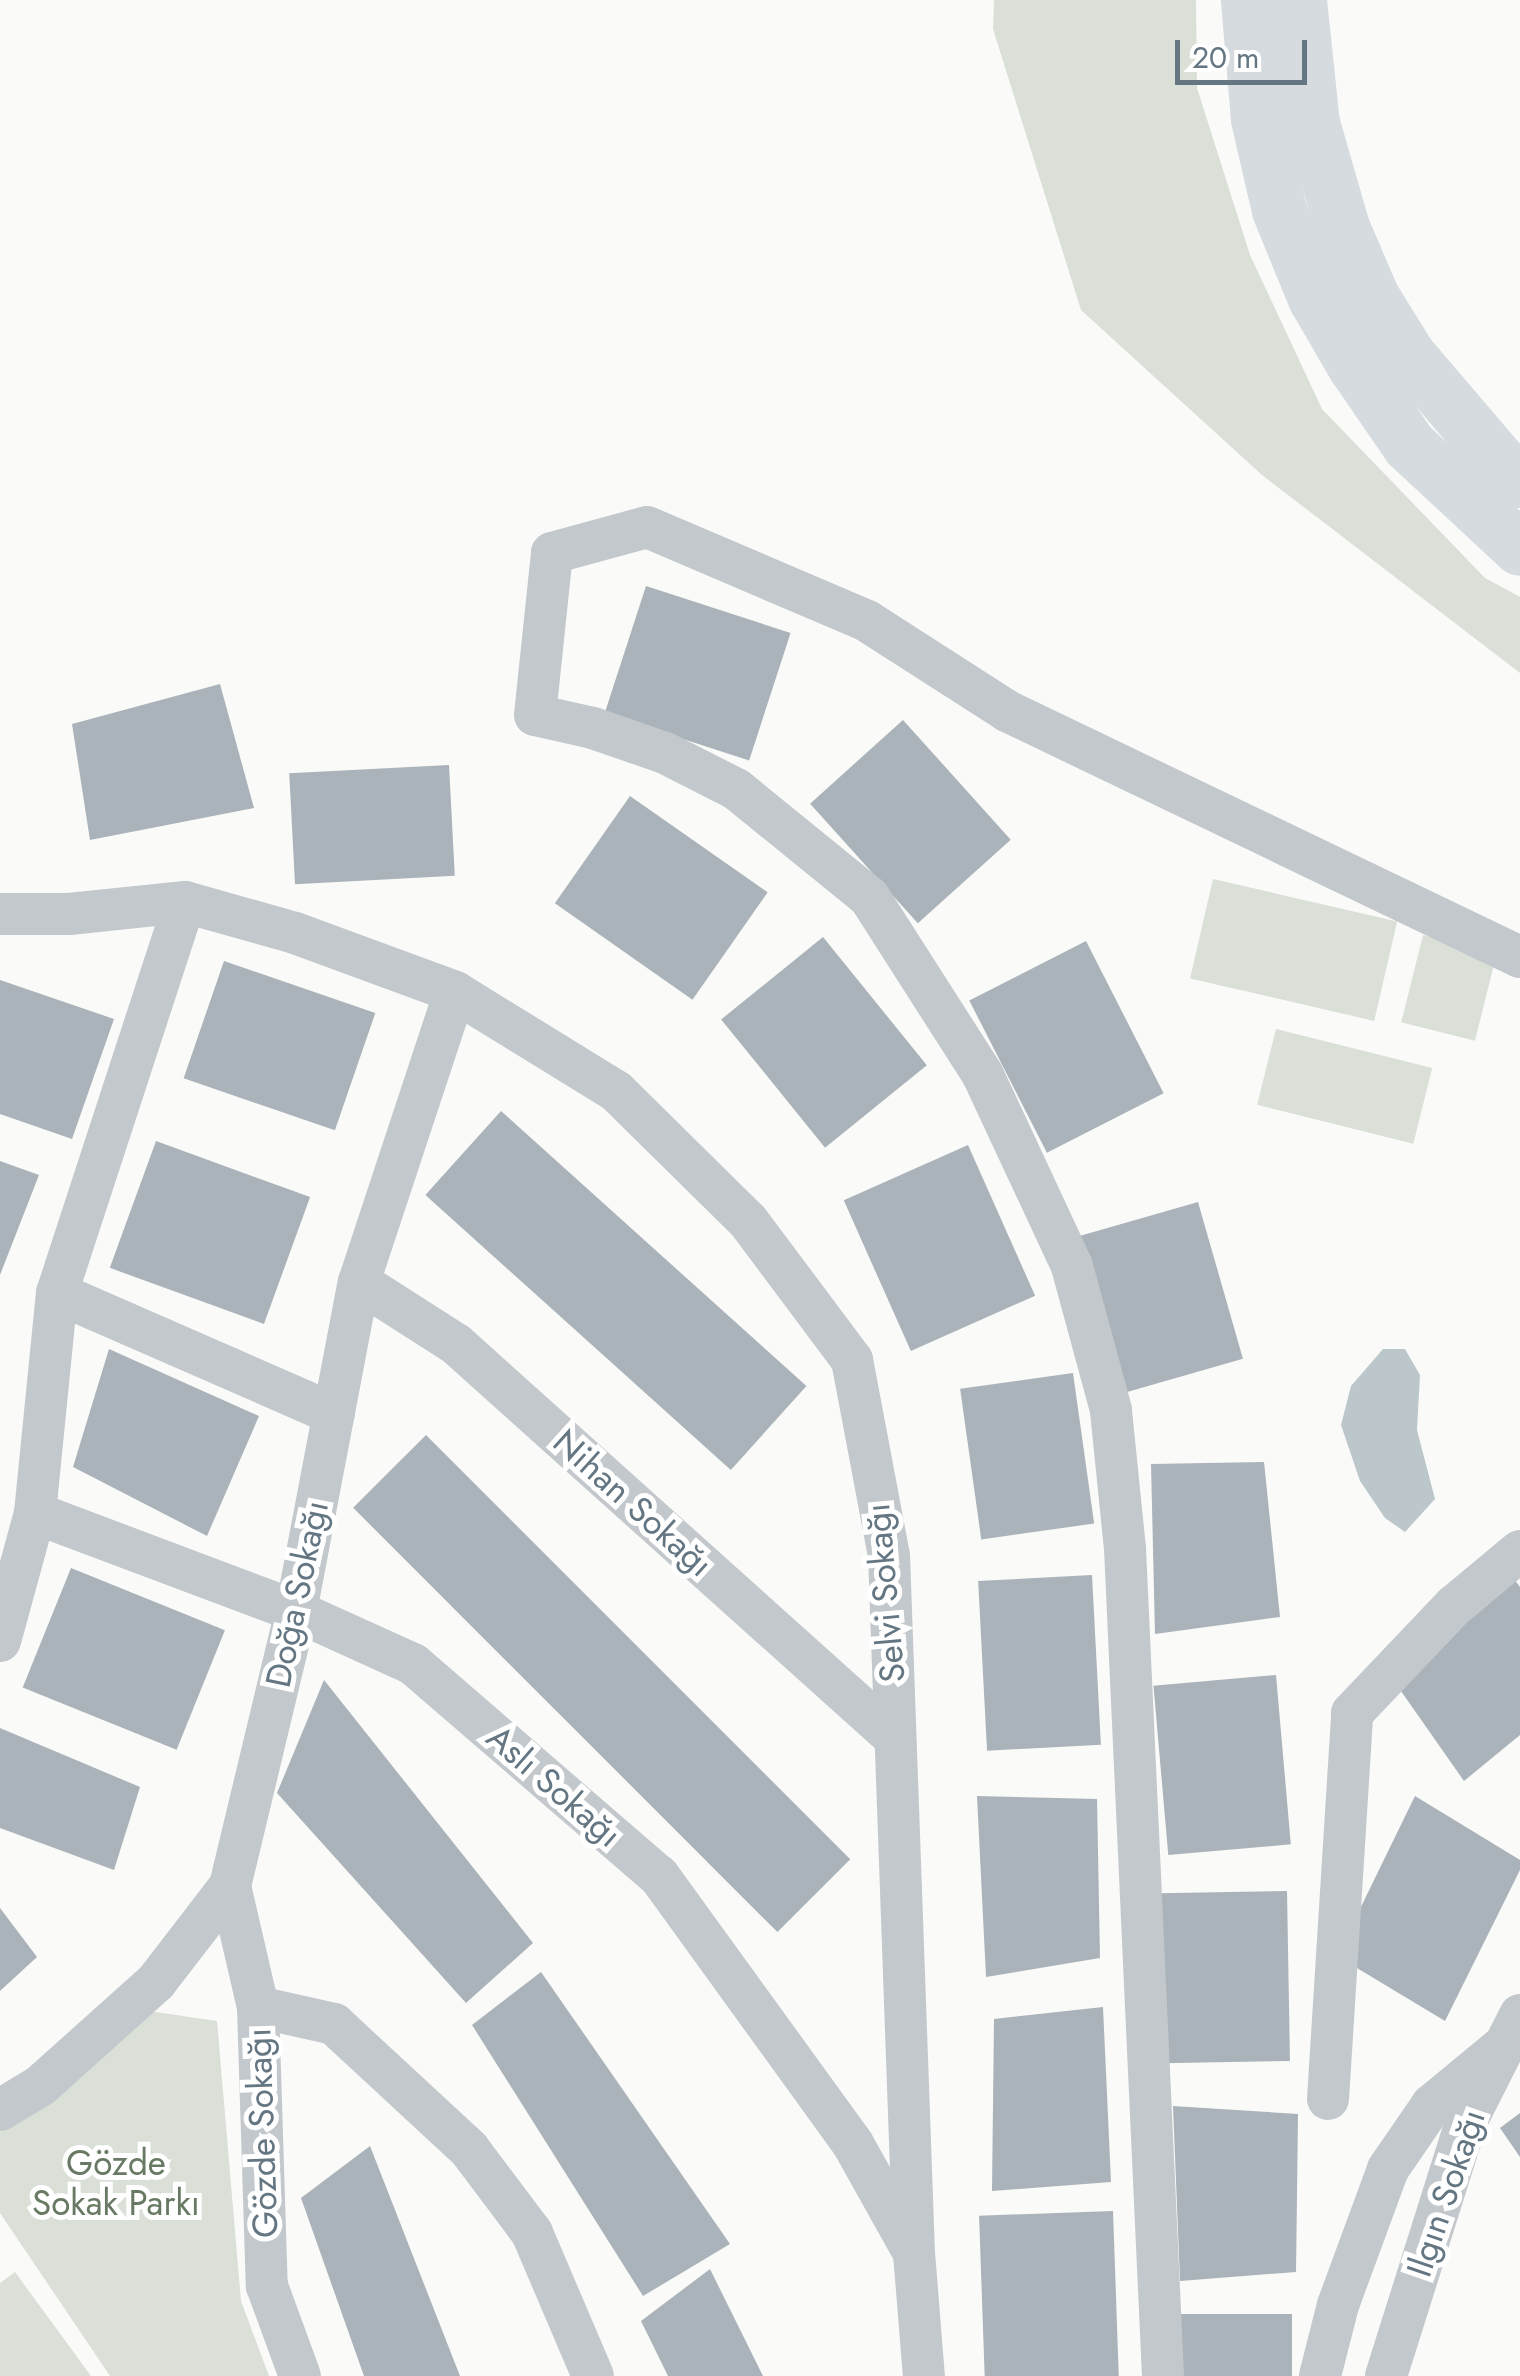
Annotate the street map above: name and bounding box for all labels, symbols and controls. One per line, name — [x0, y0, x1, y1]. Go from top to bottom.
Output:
scale bar — [1180, 20, 1312, 82]
text: 20 m — [1192, 36, 1259, 79]
street label: Nihan Sokağı — [545, 1421, 721, 1585]
street label: Doğa Sokağı — [257, 1497, 337, 1691]
street label: Selvi Sokağı — [856, 1502, 914, 1684]
street label: Aslı Sokağı — [478, 1716, 630, 1856]
street label: Gözde Sokağı — [237, 2027, 287, 2239]
street label: Ilgın Sokağı — [1398, 2104, 1494, 2282]
park label: Gözde Sokak Parkı — [32, 2142, 200, 2224]

